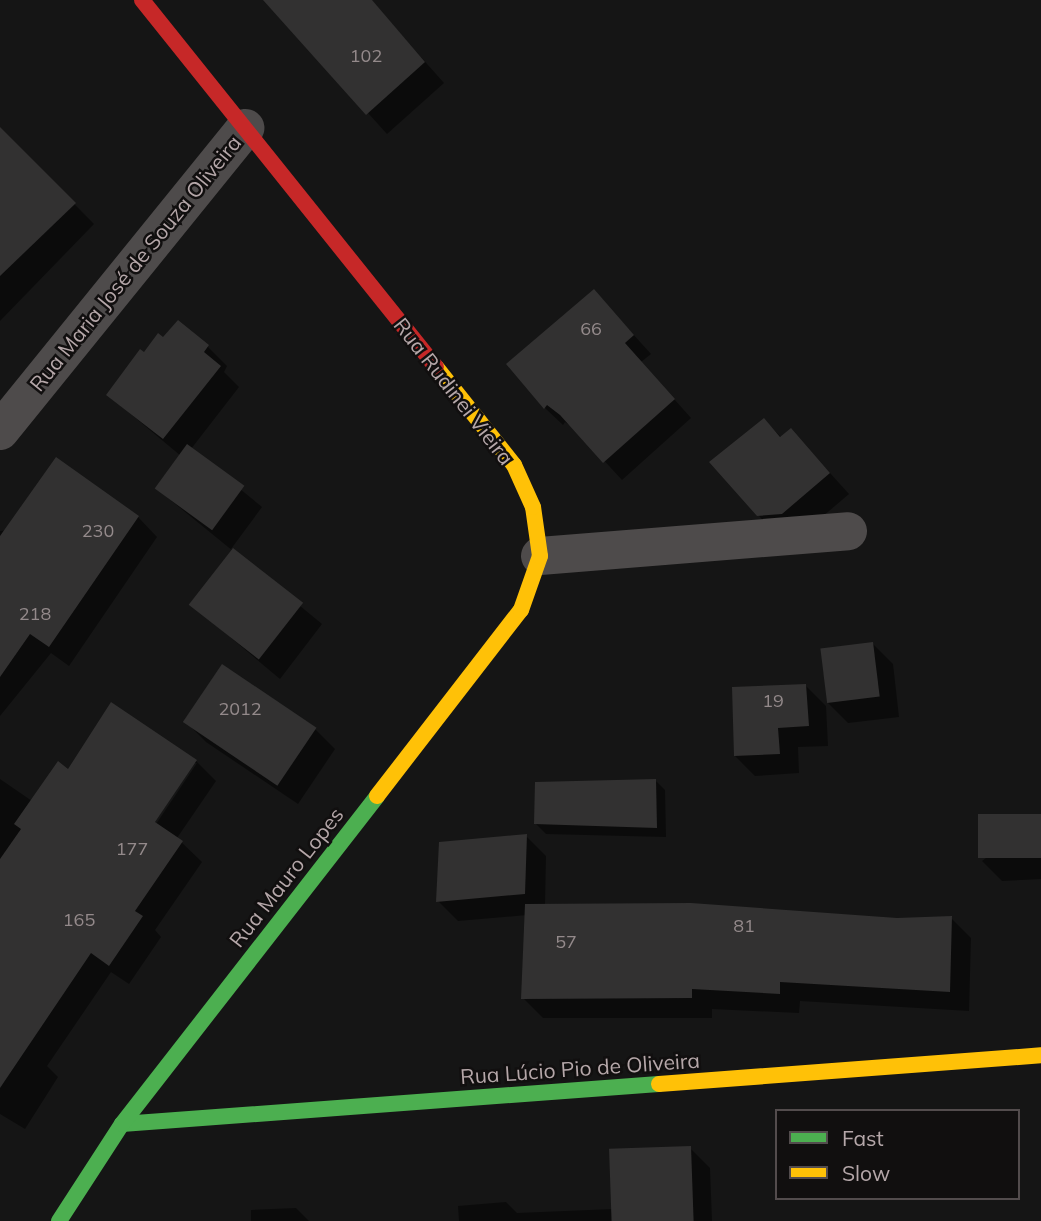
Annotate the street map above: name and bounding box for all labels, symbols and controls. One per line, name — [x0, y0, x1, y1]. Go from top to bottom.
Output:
house number: 102 — [350, 45, 382, 67]
street label: Rua Maria José de Souza Oliveira — [24, 130, 246, 396]
street label: Rua Rudinei Vieira — [389, 313, 519, 469]
house number: 66 — [580, 318, 602, 340]
house number: 230 — [82, 520, 114, 542]
house number: 218 — [19, 603, 51, 625]
house number: 19 — [762, 690, 784, 712]
house number: 2012 — [218, 698, 262, 720]
street label: Rua Mauro Lopes — [224, 802, 348, 952]
house number: 177 — [116, 838, 148, 860]
house number: 165 — [63, 909, 95, 931]
house number: 81 — [733, 915, 755, 937]
house number: 57 — [555, 931, 577, 953]
street label: Rua Lúcio Pio de Oliveira — [459, 1047, 701, 1089]
legend — [775, 1109, 1020, 1200]
text: Fast — [842, 1125, 884, 1151]
text: Slow — [842, 1160, 890, 1186]

